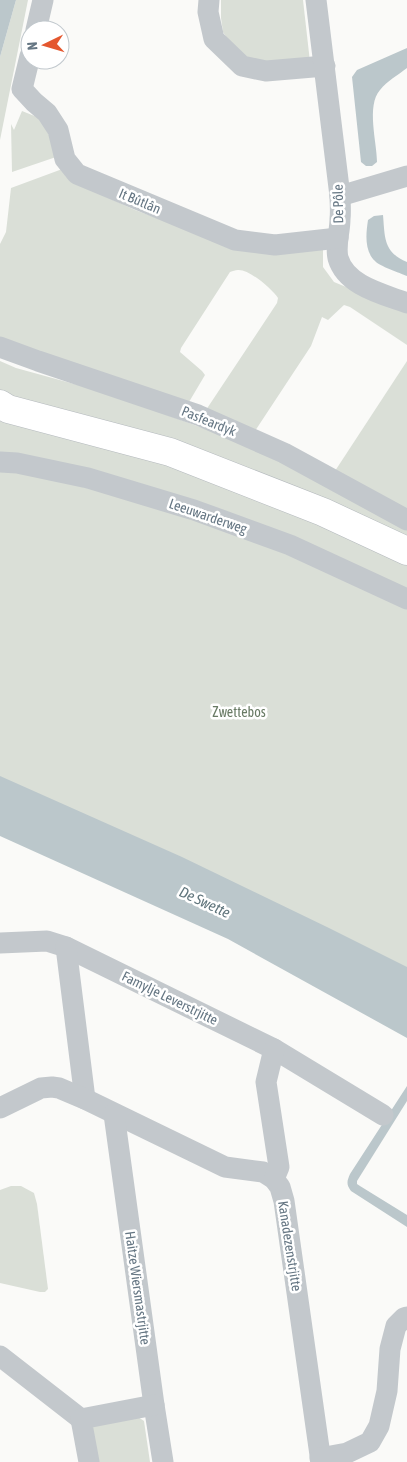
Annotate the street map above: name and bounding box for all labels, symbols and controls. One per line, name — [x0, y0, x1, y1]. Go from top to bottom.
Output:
north arrow — [20, 20, 70, 70]
text: N — [24, 41, 40, 51]
street label: De Pôle — [330, 184, 346, 224]
street label: It Bûtlân — [117, 185, 163, 217]
street label: Pasfeardyk — [179, 403, 239, 439]
street label: Leeuwarderweg — [167, 495, 249, 537]
park label: Zwettebos — [212, 704, 266, 720]
water label: De Swette — [177, 883, 233, 921]
street label: Famylje Leverstrjitte — [120, 968, 220, 1028]
street label: Kanadezenstrjitte — [275, 1200, 305, 1292]
street label: Haitze Wiersmastrjitte — [122, 1230, 154, 1346]

